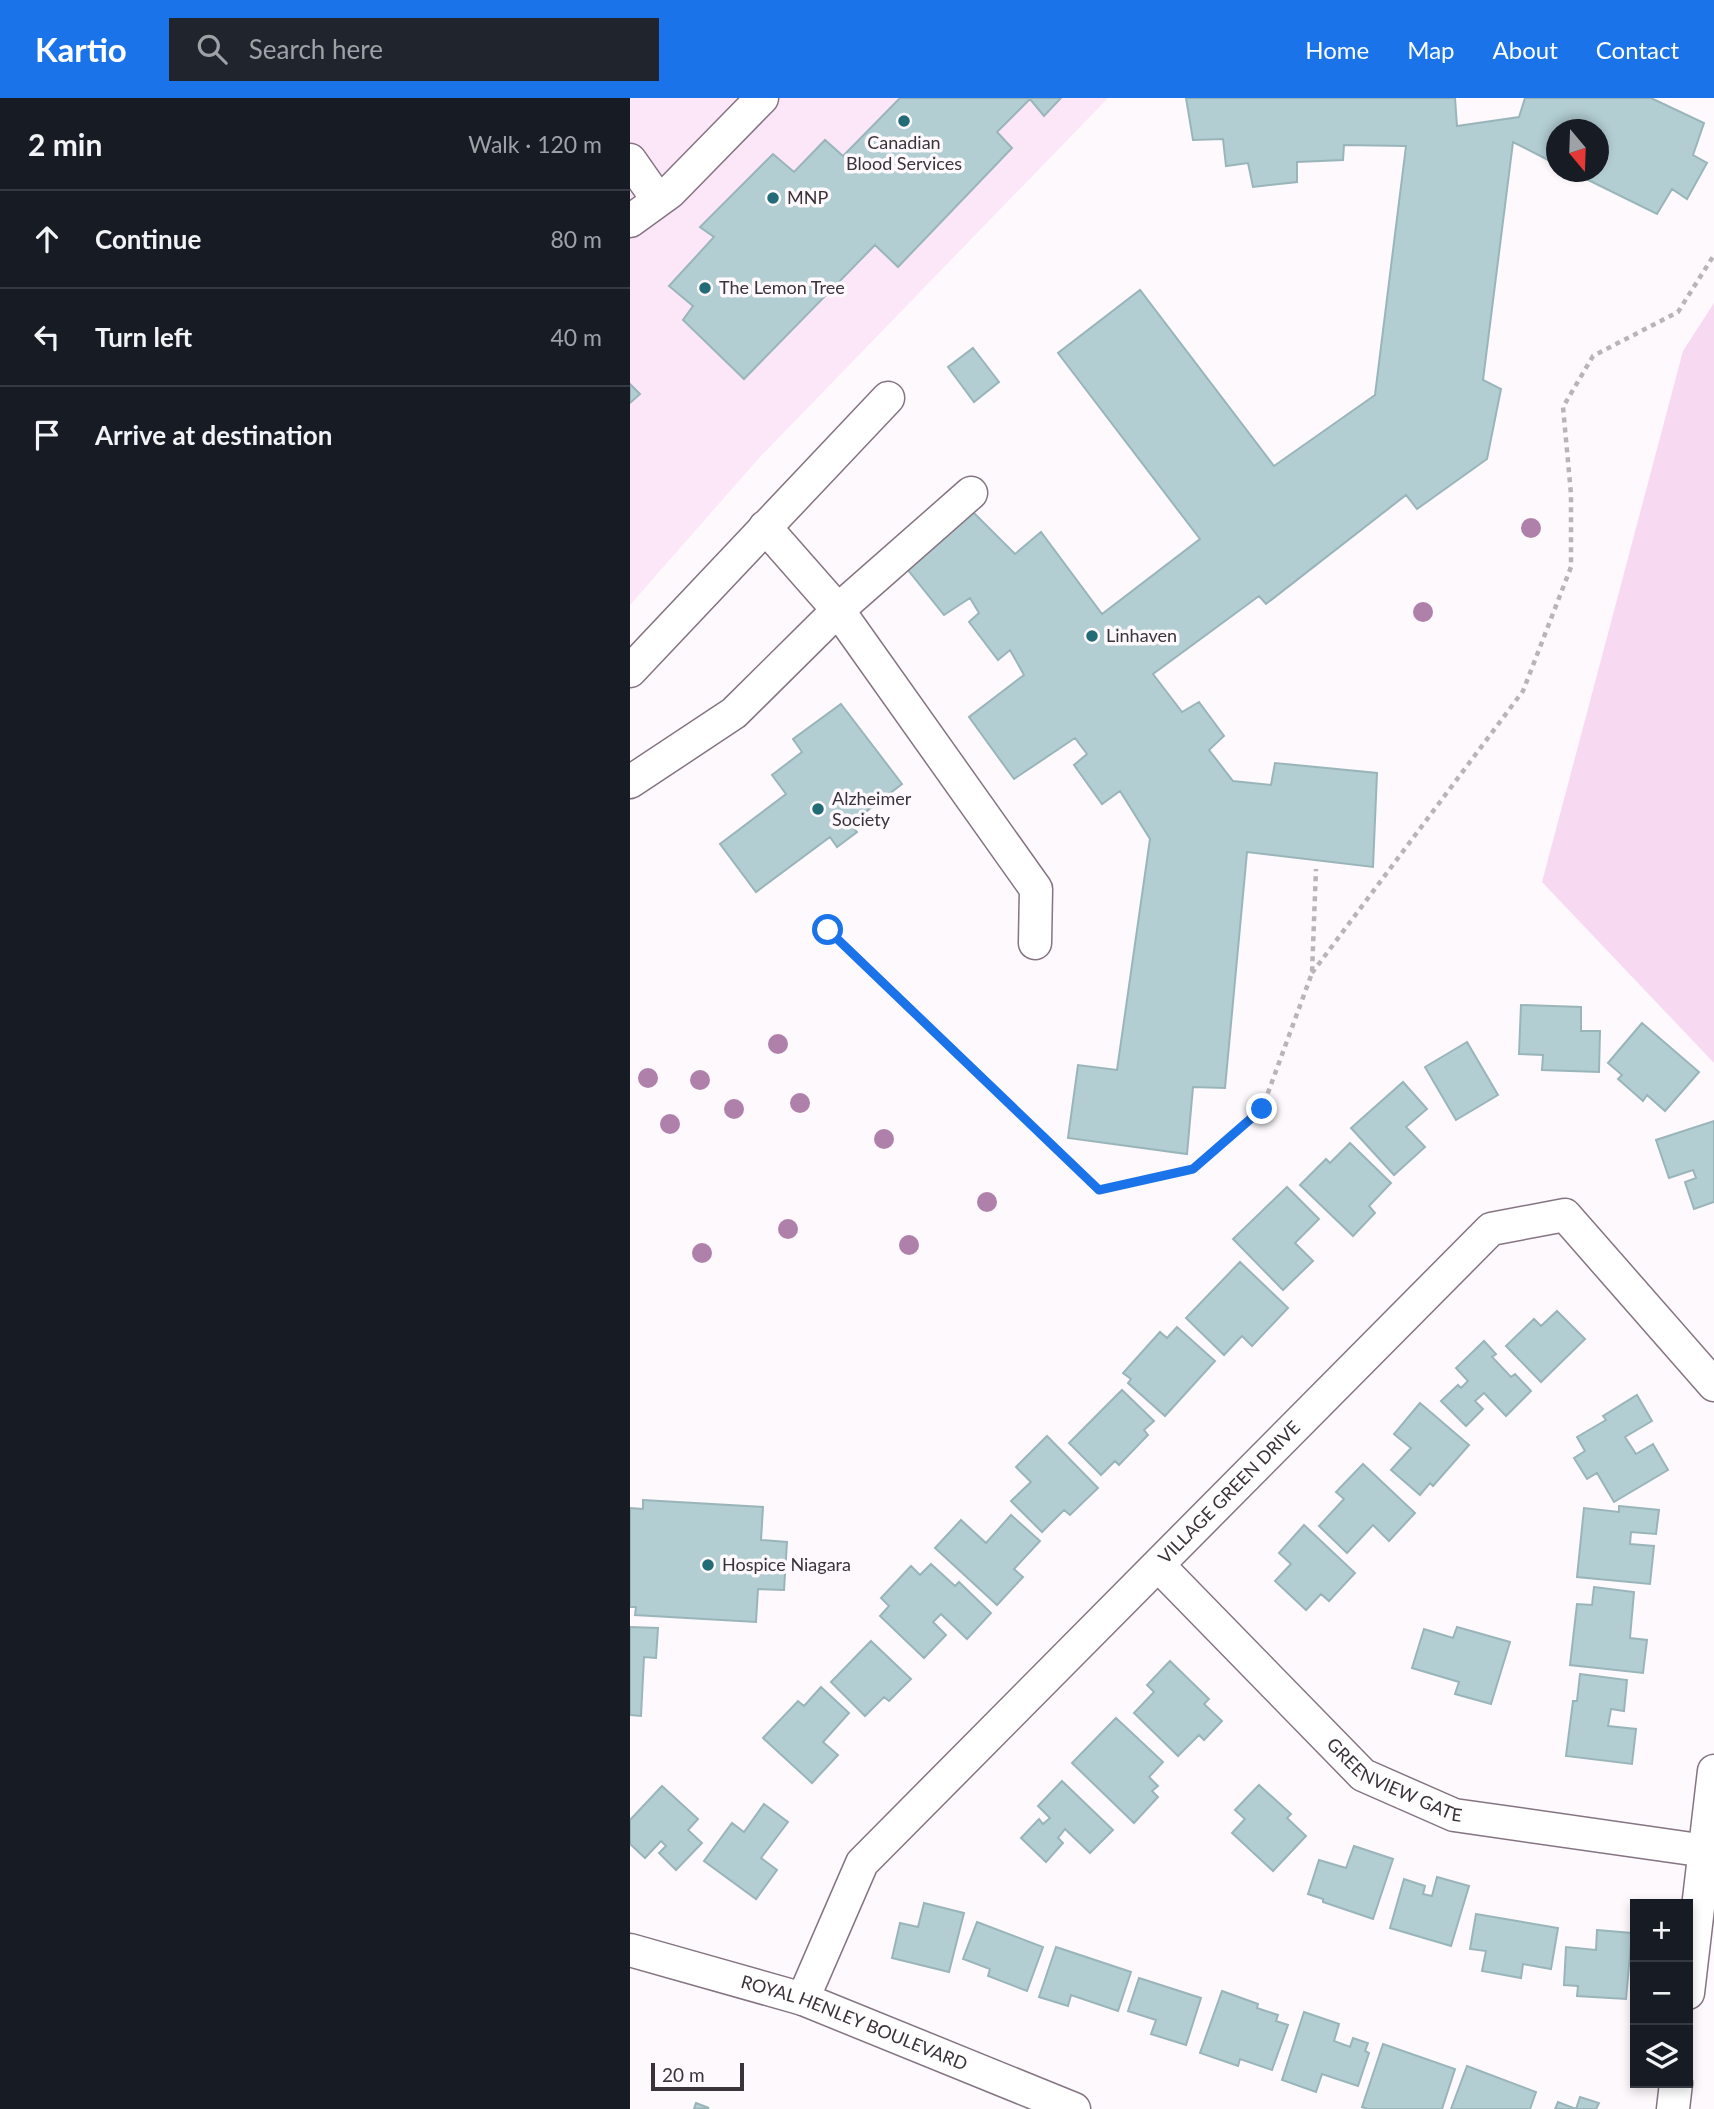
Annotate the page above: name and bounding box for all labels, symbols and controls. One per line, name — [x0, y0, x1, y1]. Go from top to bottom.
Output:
search box — [169, 18, 659, 81]
text: Kartio — [35, 29, 127, 69]
icon: search — [193, 30, 231, 68]
text: Search here — [249, 33, 383, 65]
text: Home — [1305, 35, 1369, 64]
text: Map — [1407, 35, 1455, 64]
text: About — [1493, 35, 1558, 64]
text: Contact — [1596, 35, 1679, 64]
marker: Canadian Blood Services — [896, 113, 912, 129]
north arrow — [1546, 119, 1609, 182]
text: 2 min — [28, 126, 102, 162]
text: Walk · 120 m — [468, 130, 602, 158]
place label: Canadian Blood Services — [846, 131, 962, 174]
place label: MNP — [787, 186, 828, 208]
marker: MNP — [765, 190, 781, 206]
icon: ahead — [28, 220, 66, 258]
text: Continue — [95, 223, 201, 255]
text: 80 m — [551, 225, 602, 253]
place label: The Lemon Tree — [719, 276, 845, 298]
marker: The Lemon Tree — [697, 280, 713, 296]
icon: left — [28, 318, 66, 356]
text: Turn left — [95, 321, 192, 353]
text: 40 m — [551, 323, 602, 351]
icon: arrive — [28, 416, 66, 454]
text: Arrive at destination — [95, 419, 332, 451]
place label: Linhaven — [1106, 624, 1177, 646]
marker: Linhaven — [1084, 628, 1100, 644]
place label: Alzheimer Society — [832, 787, 912, 830]
marker: Alzheimer Society — [810, 801, 826, 817]
route start — [812, 914, 843, 945]
route end — [1246, 1093, 1277, 1124]
street label: VILLAGE GREEN DRIVE — [1153, 1416, 1304, 1568]
place label: Hospice Niagara — [722, 1553, 851, 1575]
marker: Hospice Niagara — [700, 1557, 716, 1573]
street label: GREENVIEW GATE — [1323, 1733, 1463, 1826]
map controls — [1630, 1899, 1693, 2088]
button: + — [1630, 1899, 1693, 1962]
button: − — [1630, 1962, 1693, 2025]
street label: ROYAL HENLEY BOULEVARD — [739, 1970, 971, 2075]
button: layers — [1630, 2025, 1693, 2088]
scale bar — [651, 2060, 744, 2092]
text: 20 m — [662, 2063, 705, 2086]

